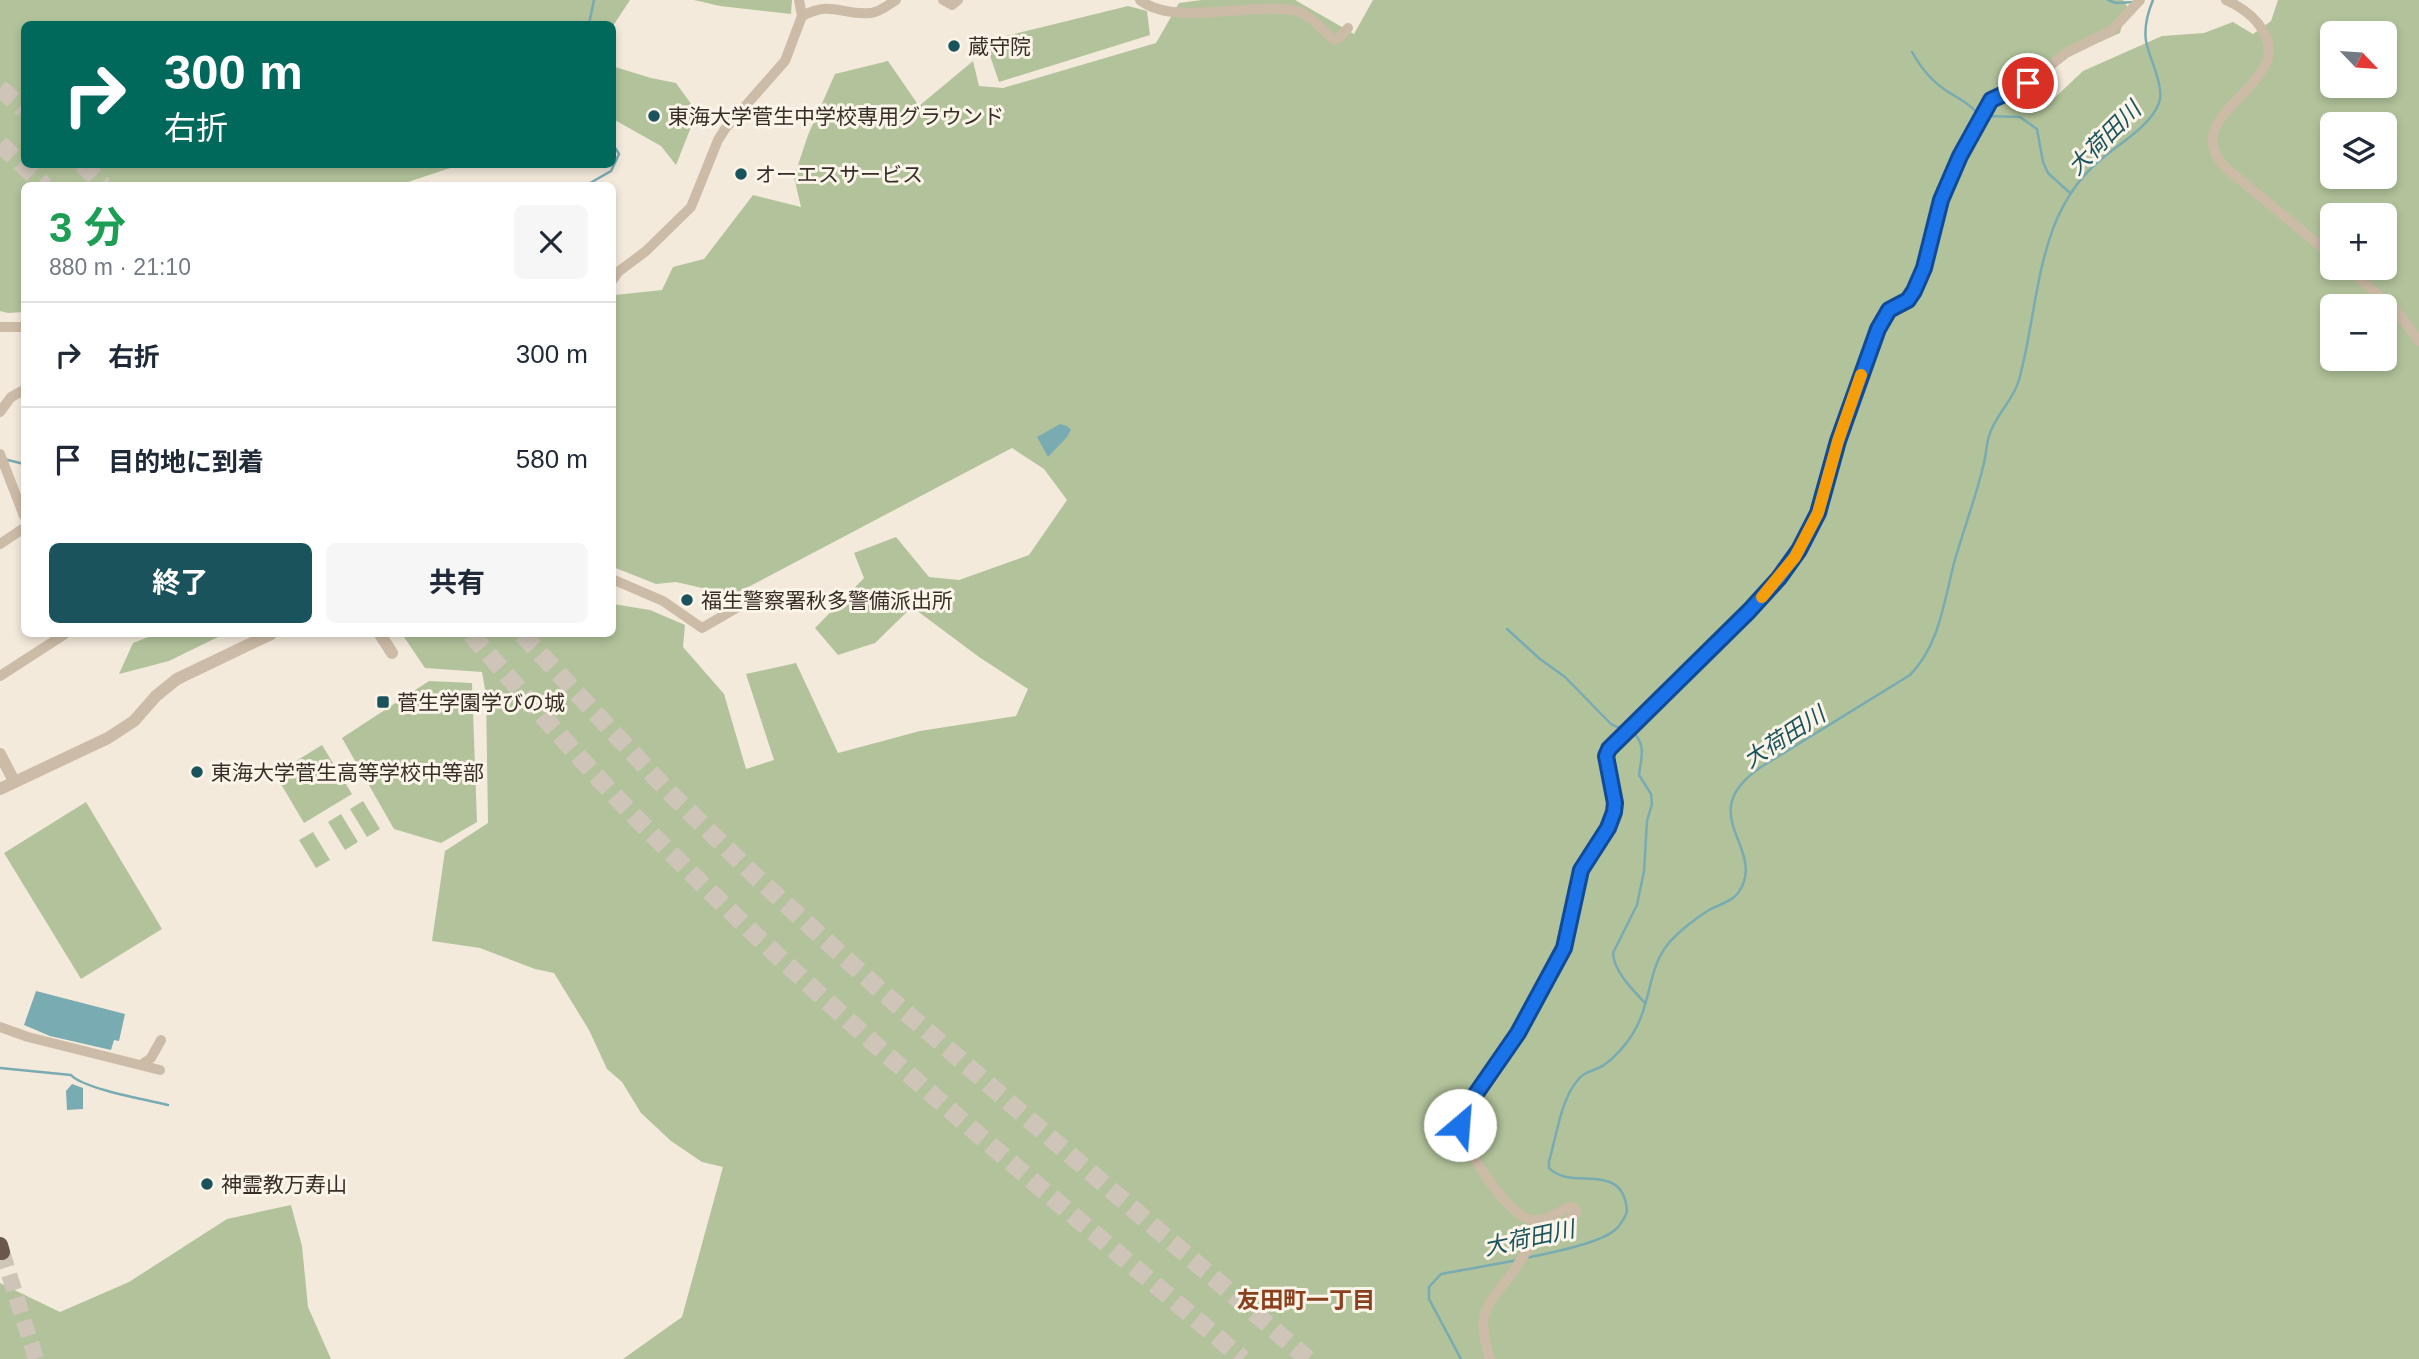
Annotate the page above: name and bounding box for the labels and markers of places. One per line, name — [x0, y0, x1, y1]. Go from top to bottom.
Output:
place label: 蔵守院 — [968, 35, 1031, 58]
marker: 蔵守院 — [946, 38, 962, 54]
pin — [1998, 53, 2058, 113]
place label: 東海大学菅生中学校専用グラウンド — [668, 105, 1004, 128]
marker: 東海大学菅生中学校専用グラウンド — [646, 108, 662, 124]
place label: オーエスサービス — [755, 163, 923, 186]
marker: オーエスサービス — [733, 166, 749, 182]
place label: 福生警察署秋多警備派出所 — [701, 589, 953, 612]
marker: 福生警察署秋多警備派出所 — [679, 592, 695, 608]
place label: 菅生学園学びの城 — [397, 691, 565, 714]
marker: 菅生学園学びの城 — [375, 694, 391, 710]
place label: 東海大学菅生高等学校中等部 — [211, 761, 484, 784]
marker: 東海大学菅生高等学校中等部 — [189, 764, 205, 780]
place label: 神霊教万寿山 — [221, 1173, 347, 1196]
marker: 神霊教万寿山 — [199, 1176, 215, 1192]

